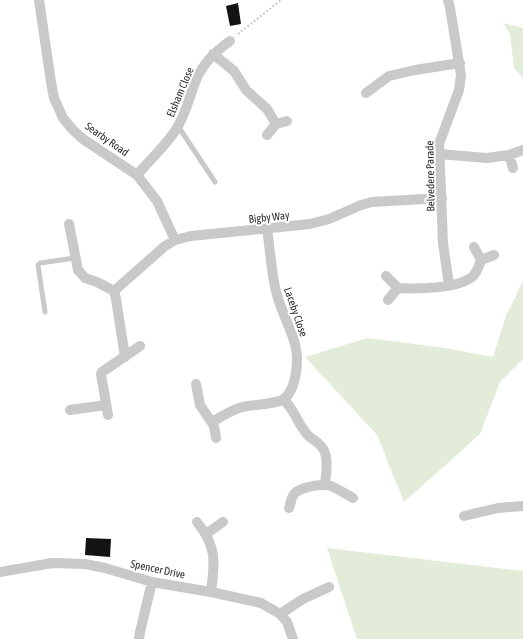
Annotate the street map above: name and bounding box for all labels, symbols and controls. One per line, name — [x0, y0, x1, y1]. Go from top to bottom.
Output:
street label: Elsham Close — [164, 65, 196, 119]
street label: Searby Road — [83, 120, 131, 158]
street label: Belvedere Parade — [423, 140, 437, 212]
street label: Bigby Way — [248, 209, 290, 225]
street label: Laceby Close — [282, 286, 310, 338]
street label: Spencer Drive — [130, 557, 186, 581]

